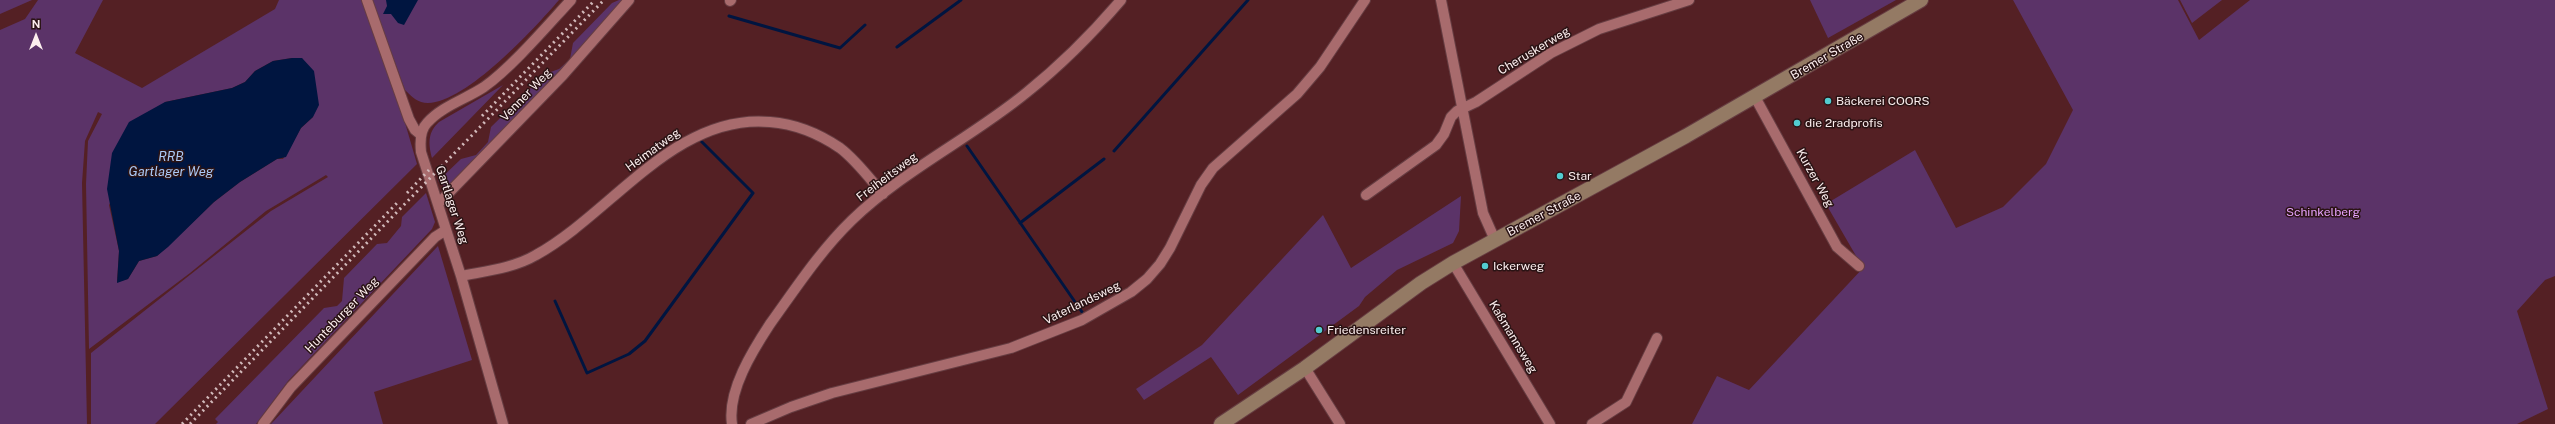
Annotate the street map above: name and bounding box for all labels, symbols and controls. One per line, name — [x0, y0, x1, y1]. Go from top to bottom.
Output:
north arrow — [16, 16, 56, 56]
text: N — [32, 18, 40, 30]
street label: Cheruskerweg — [1495, 24, 1573, 78]
street label: Bremer Straße — [1788, 29, 1866, 83]
street label: Venner Weg — [497, 66, 555, 124]
place label: Bäckerei COORS — [1836, 94, 1929, 108]
marker: Bäckerei COORS — [1823, 96, 1833, 106]
place label: die 2radprofis — [1805, 116, 1882, 130]
marker: die 2radprofis — [1792, 118, 1802, 128]
street label: Heimatweg — [623, 125, 683, 175]
street label: Kurzer Weg — [1793, 146, 1837, 210]
water label: RRB Gartlager Weg — [128, 149, 214, 180]
street label: Freiheitsweg — [854, 149, 920, 205]
street label: Gartlager Weg — [433, 164, 471, 246]
place label: Star — [1568, 169, 1592, 183]
marker: Star — [1555, 171, 1565, 181]
street label: Bremer Straße — [1505, 188, 1583, 240]
park label: Schinkelberg — [2286, 205, 2360, 219]
place label: Ickerweg — [1493, 259, 1544, 273]
marker: Ickerweg — [1480, 261, 1490, 271]
street label: Hunteburger Weg — [302, 274, 382, 356]
street label: Vaterlandsweg — [1041, 278, 1123, 328]
street label: Kaßmannsweg — [1486, 298, 1540, 376]
place label: Friedensreiter — [1327, 323, 1406, 337]
marker: Friedensreiter — [1314, 325, 1324, 335]

